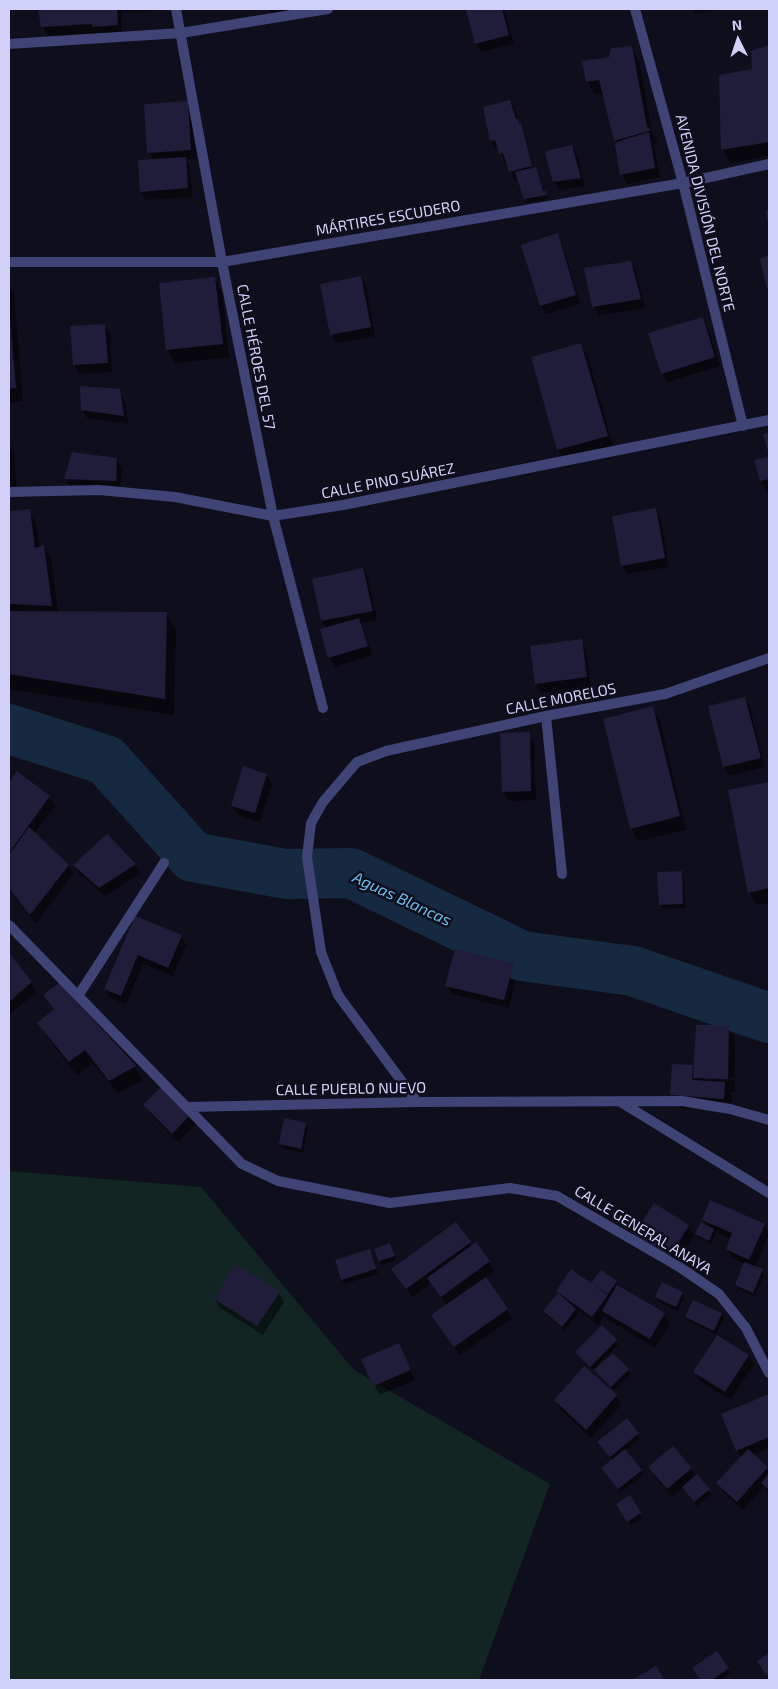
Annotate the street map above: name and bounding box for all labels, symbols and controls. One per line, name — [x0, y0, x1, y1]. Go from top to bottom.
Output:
north arrow — [713, 15, 763, 65]
text: N — [731, 16, 743, 33]
street label: AVENIDA DIVISIÓN DEL NORTE — [672, 112, 738, 314]
street label: MÁRTIRES ESCUDERO — [314, 196, 462, 240]
street label: CALLE HÉROES DEL 57 — [233, 283, 279, 431]
street label: CALLE PINO SUÁREZ — [320, 459, 456, 503]
street label: CALLE MORELOS — [504, 679, 618, 719]
water label: Aguas Blancas — [350, 868, 454, 930]
street label: CALLE PUEBLO NUEVO — [276, 1079, 426, 1099]
street label: CALLE GENERAL ANAYA — [571, 1182, 715, 1278]

